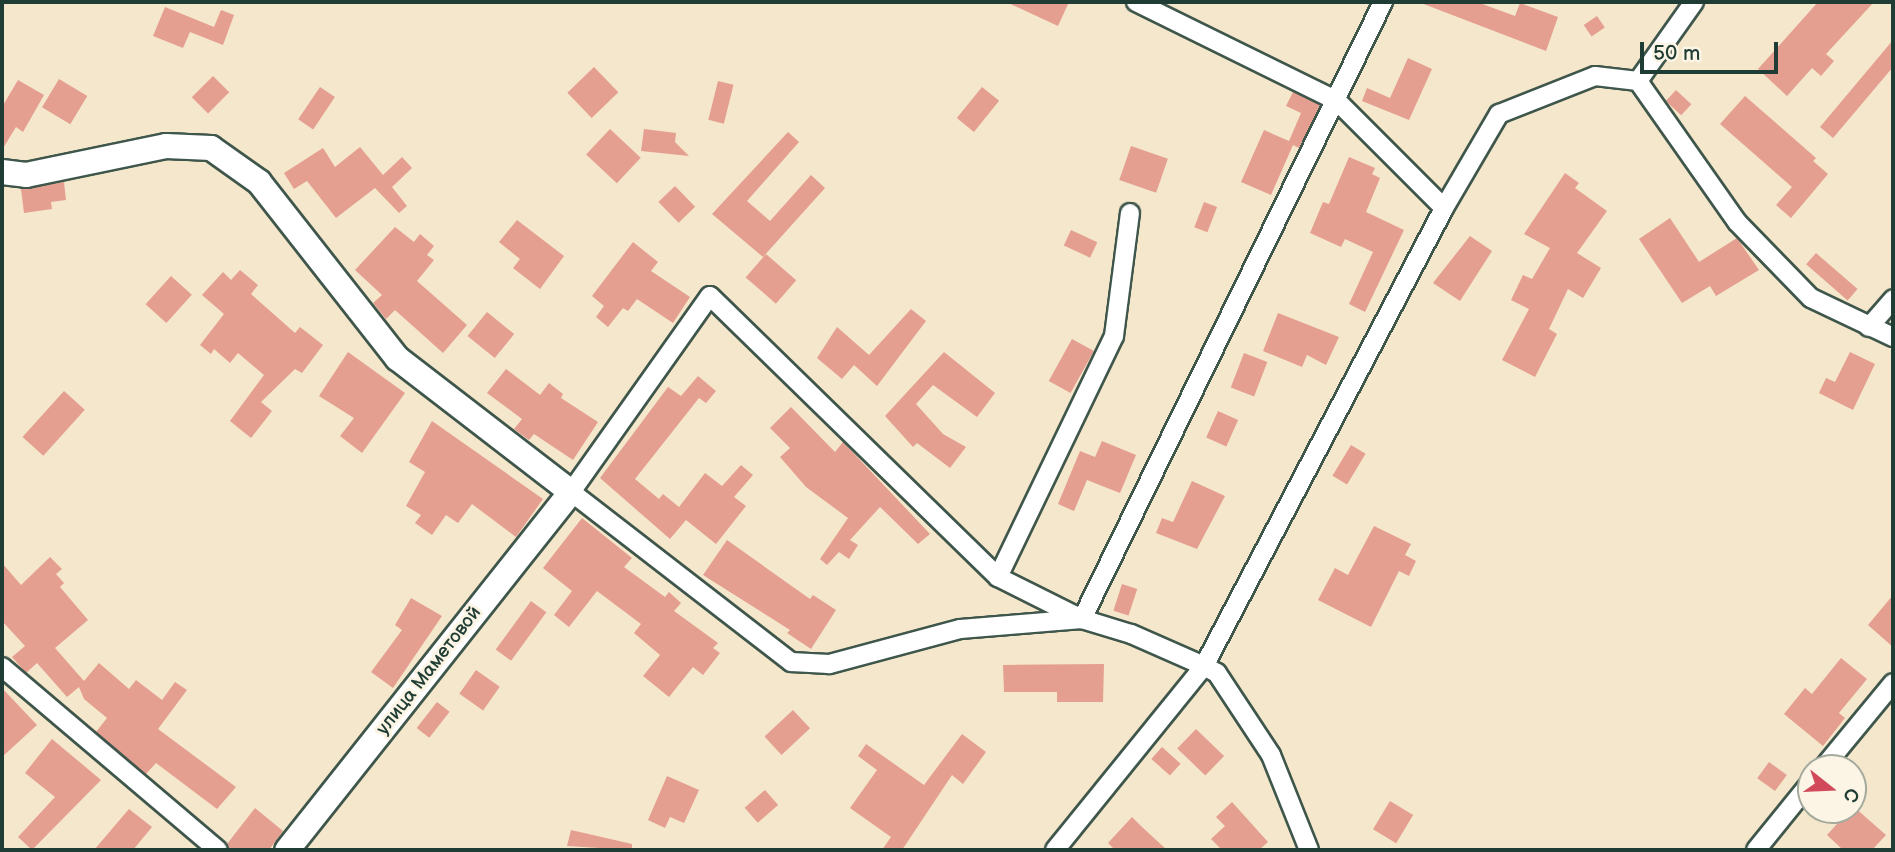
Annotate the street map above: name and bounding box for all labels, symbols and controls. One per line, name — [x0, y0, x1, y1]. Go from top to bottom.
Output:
scale bar — [1643, 28, 1781, 72]
text: 50 m — [1653, 41, 1700, 66]
street label: улица Маметовой — [372, 602, 486, 740]
north arrow — [1797, 754, 1867, 824]
text: С — [1838, 785, 1864, 805]

